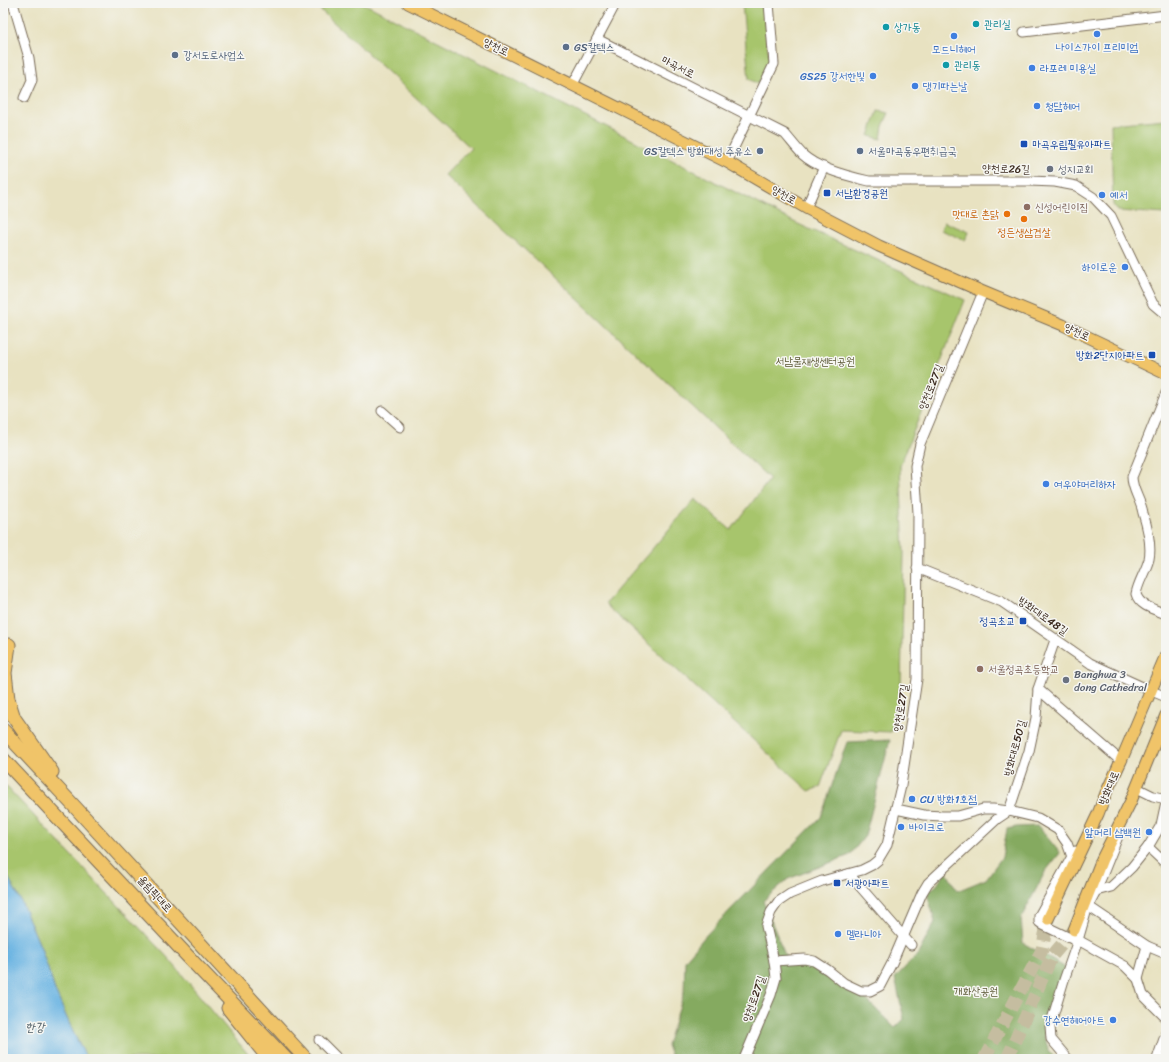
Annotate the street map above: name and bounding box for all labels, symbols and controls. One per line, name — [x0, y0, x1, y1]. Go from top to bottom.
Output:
place label: 관리실 — [984, 15, 1011, 34]
place label: 상가동 — [894, 18, 921, 37]
marker: 관리실 — [971, 19, 981, 29]
marker: 상가동 — [881, 22, 891, 32]
marker: 나이스가이 프리미엄 — [1092, 29, 1102, 39]
marker: 모드니헤어 — [949, 31, 959, 41]
street label: 양천로 — [480, 33, 512, 61]
place label: GS칼텍스 — [574, 38, 614, 57]
place label: 나이스가이 프리미엄 — [1056, 38, 1138, 57]
place label: 모드니헤어 — [932, 40, 976, 59]
marker: GS칼텍스 — [561, 42, 571, 52]
place label: 강서도로사업소 — [183, 46, 245, 65]
marker: 강서도로사업소 — [170, 50, 180, 60]
street label: 마곡서로 — [658, 50, 698, 84]
place label: 관리동 — [954, 56, 981, 75]
place label: 라포레 미용실 — [1040, 59, 1096, 78]
marker: 관리동 — [941, 60, 951, 70]
marker: 라포레 미용실 — [1027, 63, 1037, 73]
place label: GS25 강서한빛 — [800, 67, 865, 86]
marker: GS25 강서한빛 — [868, 71, 878, 81]
place label: 댕기따는날 — [923, 77, 967, 96]
marker: 댕기따는날 — [910, 81, 920, 91]
place label: 청담헤어 — [1045, 97, 1080, 116]
marker: 청담헤어 — [1032, 101, 1042, 111]
place label: 마곡우림필유아파트 — [1032, 135, 1112, 154]
marker: 마곡우림필유아파트 — [1019, 139, 1029, 149]
place label: GS칼텍스 방화대성 주유소 — [644, 142, 752, 161]
place label: 서울마곡동우편취급국 — [868, 142, 957, 161]
marker: GS칼텍스 방화대성 주유소 — [755, 146, 765, 156]
marker: 서울마곡동우편취급국 — [855, 146, 865, 156]
street label: 양천로26길 — [982, 159, 1030, 179]
place label: 성지교회 — [1058, 160, 1093, 179]
marker: 성지교회 — [1045, 164, 1055, 174]
street label: 양천로 — [768, 180, 800, 210]
place label: 서남환경공원 — [835, 184, 888, 203]
place label: 예서 — [1110, 186, 1128, 205]
marker: 서남환경공원 — [822, 188, 832, 198]
marker: 예서 — [1097, 190, 1107, 200]
place label: 신성어린이집 — [1035, 198, 1088, 217]
marker: 신성어린이집 — [1022, 202, 1032, 212]
place label: 맛대로 촌닭 — [952, 205, 999, 224]
marker: 맛대로 촌닭 — [1002, 209, 1012, 219]
marker: 정든생삼겹살 — [1019, 214, 1029, 224]
place label: 정든생삼겹살 — [997, 223, 1051, 242]
place label: 하이로운 — [1082, 258, 1117, 277]
marker: 하이로운 — [1120, 262, 1130, 272]
street label: 양천로 — [1061, 318, 1093, 346]
place label: 방화2단지아파트 — [1076, 346, 1144, 365]
marker: 방화2단지아파트 — [1147, 350, 1157, 360]
park label: 서남물재생센터공원 — [775, 352, 855, 371]
street label: 양천로27길 — [913, 361, 949, 413]
place label: 여우야머리하자 — [1054, 475, 1116, 494]
marker: 여우야머리하자 — [1041, 479, 1051, 489]
street label: 방화대로48길 — [1014, 592, 1072, 640]
place label: 정곡초교 — [980, 612, 1015, 631]
marker: 정곡초교 — [1018, 616, 1028, 626]
place label: 서울정곡초등학교 — [988, 660, 1059, 679]
marker: 서울정곡초등학교 — [975, 664, 985, 674]
place label: Banghwa 3 dong Cathedral — [1074, 665, 1148, 697]
marker: Banghwa 3 dong Cathedral — [1061, 675, 1071, 685]
street label: 양천로27길 — [888, 683, 914, 733]
street label: 방화대로50길 — [998, 717, 1032, 778]
street label: 방화대로 — [1093, 768, 1125, 808]
place label: CU 방화1호점 — [920, 790, 977, 809]
marker: CU 방화1호점 — [907, 794, 917, 804]
place label: 바이크로 — [909, 818, 945, 837]
marker: 바이크로 — [896, 822, 906, 832]
place label: 앞머리 삼백원 — [1085, 823, 1141, 842]
marker: 앞머리 삼백원 — [1144, 827, 1154, 837]
street label: 올림픽대로 — [133, 871, 177, 917]
place label: 서광아파트 — [845, 874, 889, 893]
marker: 서광아파트 — [832, 878, 842, 888]
place label: 멜라니아 — [846, 925, 882, 944]
marker: 멜라니아 — [833, 929, 843, 939]
street label: 양천로27길 — [737, 973, 771, 1025]
park label: 개화산공원 — [954, 982, 998, 1001]
place label: 강수연헤어아트 — [1043, 1011, 1105, 1030]
marker: 강수연헤어아트 — [1108, 1015, 1118, 1025]
water label: 한강 — [25, 1016, 46, 1038]

